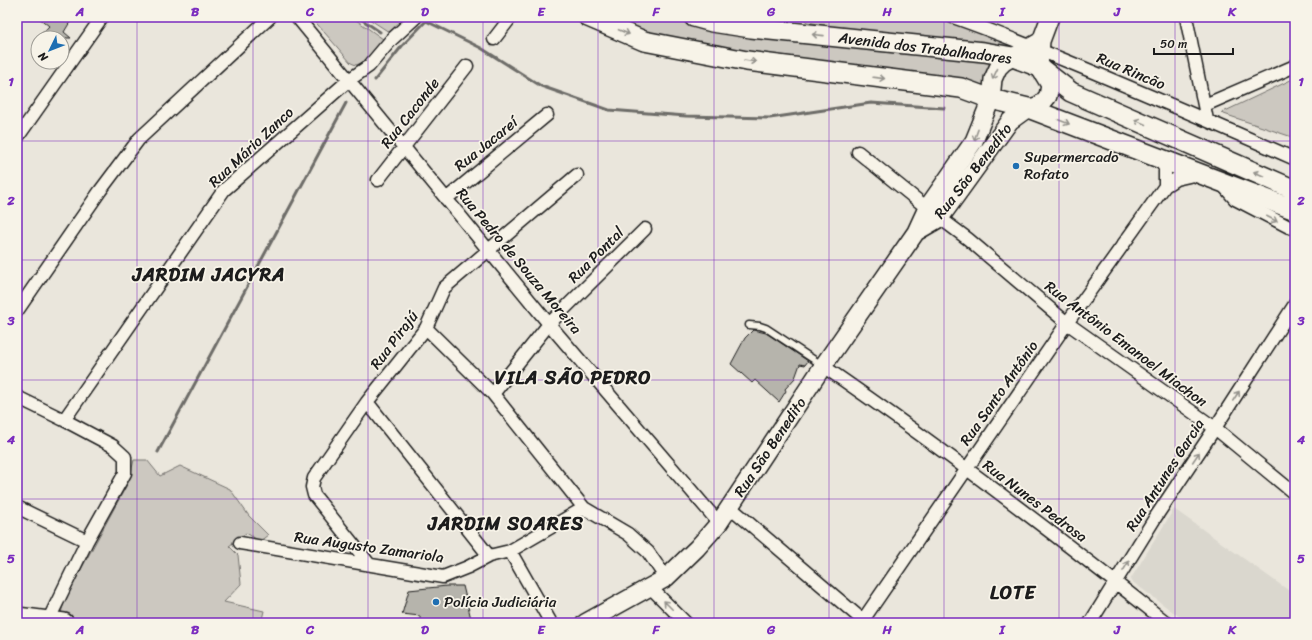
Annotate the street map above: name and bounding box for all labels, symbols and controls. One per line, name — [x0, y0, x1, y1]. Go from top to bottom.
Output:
text: A — [75, 0, 84, 23]
text: B — [191, 0, 200, 23]
text: C — [305, 0, 315, 23]
text: D — [421, 0, 429, 23]
text: E — [537, 0, 546, 23]
text: F — [651, 0, 660, 23]
text: G — [766, 0, 776, 23]
text: H — [881, 0, 892, 23]
text: I — [998, 0, 1006, 23]
text: J — [1113, 0, 1121, 23]
text: K — [1227, 0, 1237, 23]
street label: Avenida dos Trabalhadores — [836, 24, 1014, 72]
one-way arrow — [617, 29, 629, 36]
north arrow — [30, 30, 70, 70]
scale bar — [1154, 30, 1233, 56]
one-way arrow — [812, 32, 825, 39]
text: 50 m — [1160, 33, 1187, 55]
street label: Rua Rincão — [1093, 45, 1170, 97]
text: N — [33, 47, 53, 66]
one-way arrow — [743, 57, 756, 65]
one-way arrow — [991, 68, 999, 80]
text: 1 — [8, 70, 14, 93]
text: 1 — [1298, 70, 1304, 93]
street label: Rua Caconde — [374, 72, 446, 154]
one-way arrow — [872, 74, 885, 82]
street label: Rua Mário Zanco — [202, 100, 300, 194]
street label: Rua Jacareí — [448, 109, 525, 178]
street label: Rua São Benedito — [927, 117, 1019, 225]
one-way arrow — [1058, 118, 1070, 126]
one-way arrow — [1135, 118, 1147, 125]
one-way arrow — [972, 129, 980, 141]
place label: Supermercado Rofato — [1024, 144, 1119, 187]
marker: Supermercado Rofato — [1011, 161, 1021, 171]
one-way arrow — [1254, 170, 1266, 177]
street label: Rua Pedro de Souza Moreira — [450, 182, 589, 341]
text: 2 — [6, 189, 15, 212]
text: 2 — [1296, 189, 1305, 212]
one-way arrow — [1266, 216, 1278, 223]
street label: Rua Pontal — [562, 220, 631, 289]
district label: JARDIM JACYRA — [131, 258, 286, 291]
street label: Rua Antônio Emanoel Miachon — [1039, 274, 1213, 414]
street label: Rua Pirajú — [363, 304, 425, 375]
text: 3 — [6, 309, 15, 332]
text: 3 — [1296, 309, 1305, 332]
street label: Rua Santo Antônio — [953, 335, 1045, 451]
district label: VILA SÃO PEDRO — [495, 361, 651, 394]
street label: Rua São Benedito — [727, 391, 813, 502]
one-way arrow — [1232, 391, 1240, 402]
street label: Rua Antunes Garcia — [1119, 413, 1212, 537]
text: 4 — [6, 428, 16, 451]
text: 4 — [1296, 428, 1306, 451]
one-way arrow — [1192, 451, 1200, 463]
street label: Rua Nunes Pedrosa — [977, 453, 1093, 550]
district label: JARDIM SOARES — [427, 507, 584, 540]
street label: Rua Augusto Zamariola — [293, 524, 446, 570]
text: 5 — [7, 547, 15, 570]
text: 5 — [1297, 547, 1305, 570]
one-way arrow — [1121, 561, 1130, 572]
district label: LOTE — [990, 576, 1037, 609]
place label: Polícia Judiciária — [444, 589, 557, 615]
marker: Polícia Judiciária — [431, 597, 441, 607]
one-way arrow — [663, 600, 673, 610]
text: A — [75, 618, 84, 640]
text: B — [191, 618, 200, 640]
text: C — [305, 618, 315, 640]
text: D — [421, 618, 429, 640]
text: E — [537, 618, 546, 640]
text: F — [651, 618, 660, 640]
text: G — [766, 618, 776, 640]
text: H — [881, 618, 892, 640]
text: I — [998, 618, 1006, 640]
text: J — [1113, 618, 1121, 640]
text: K — [1227, 618, 1237, 640]

